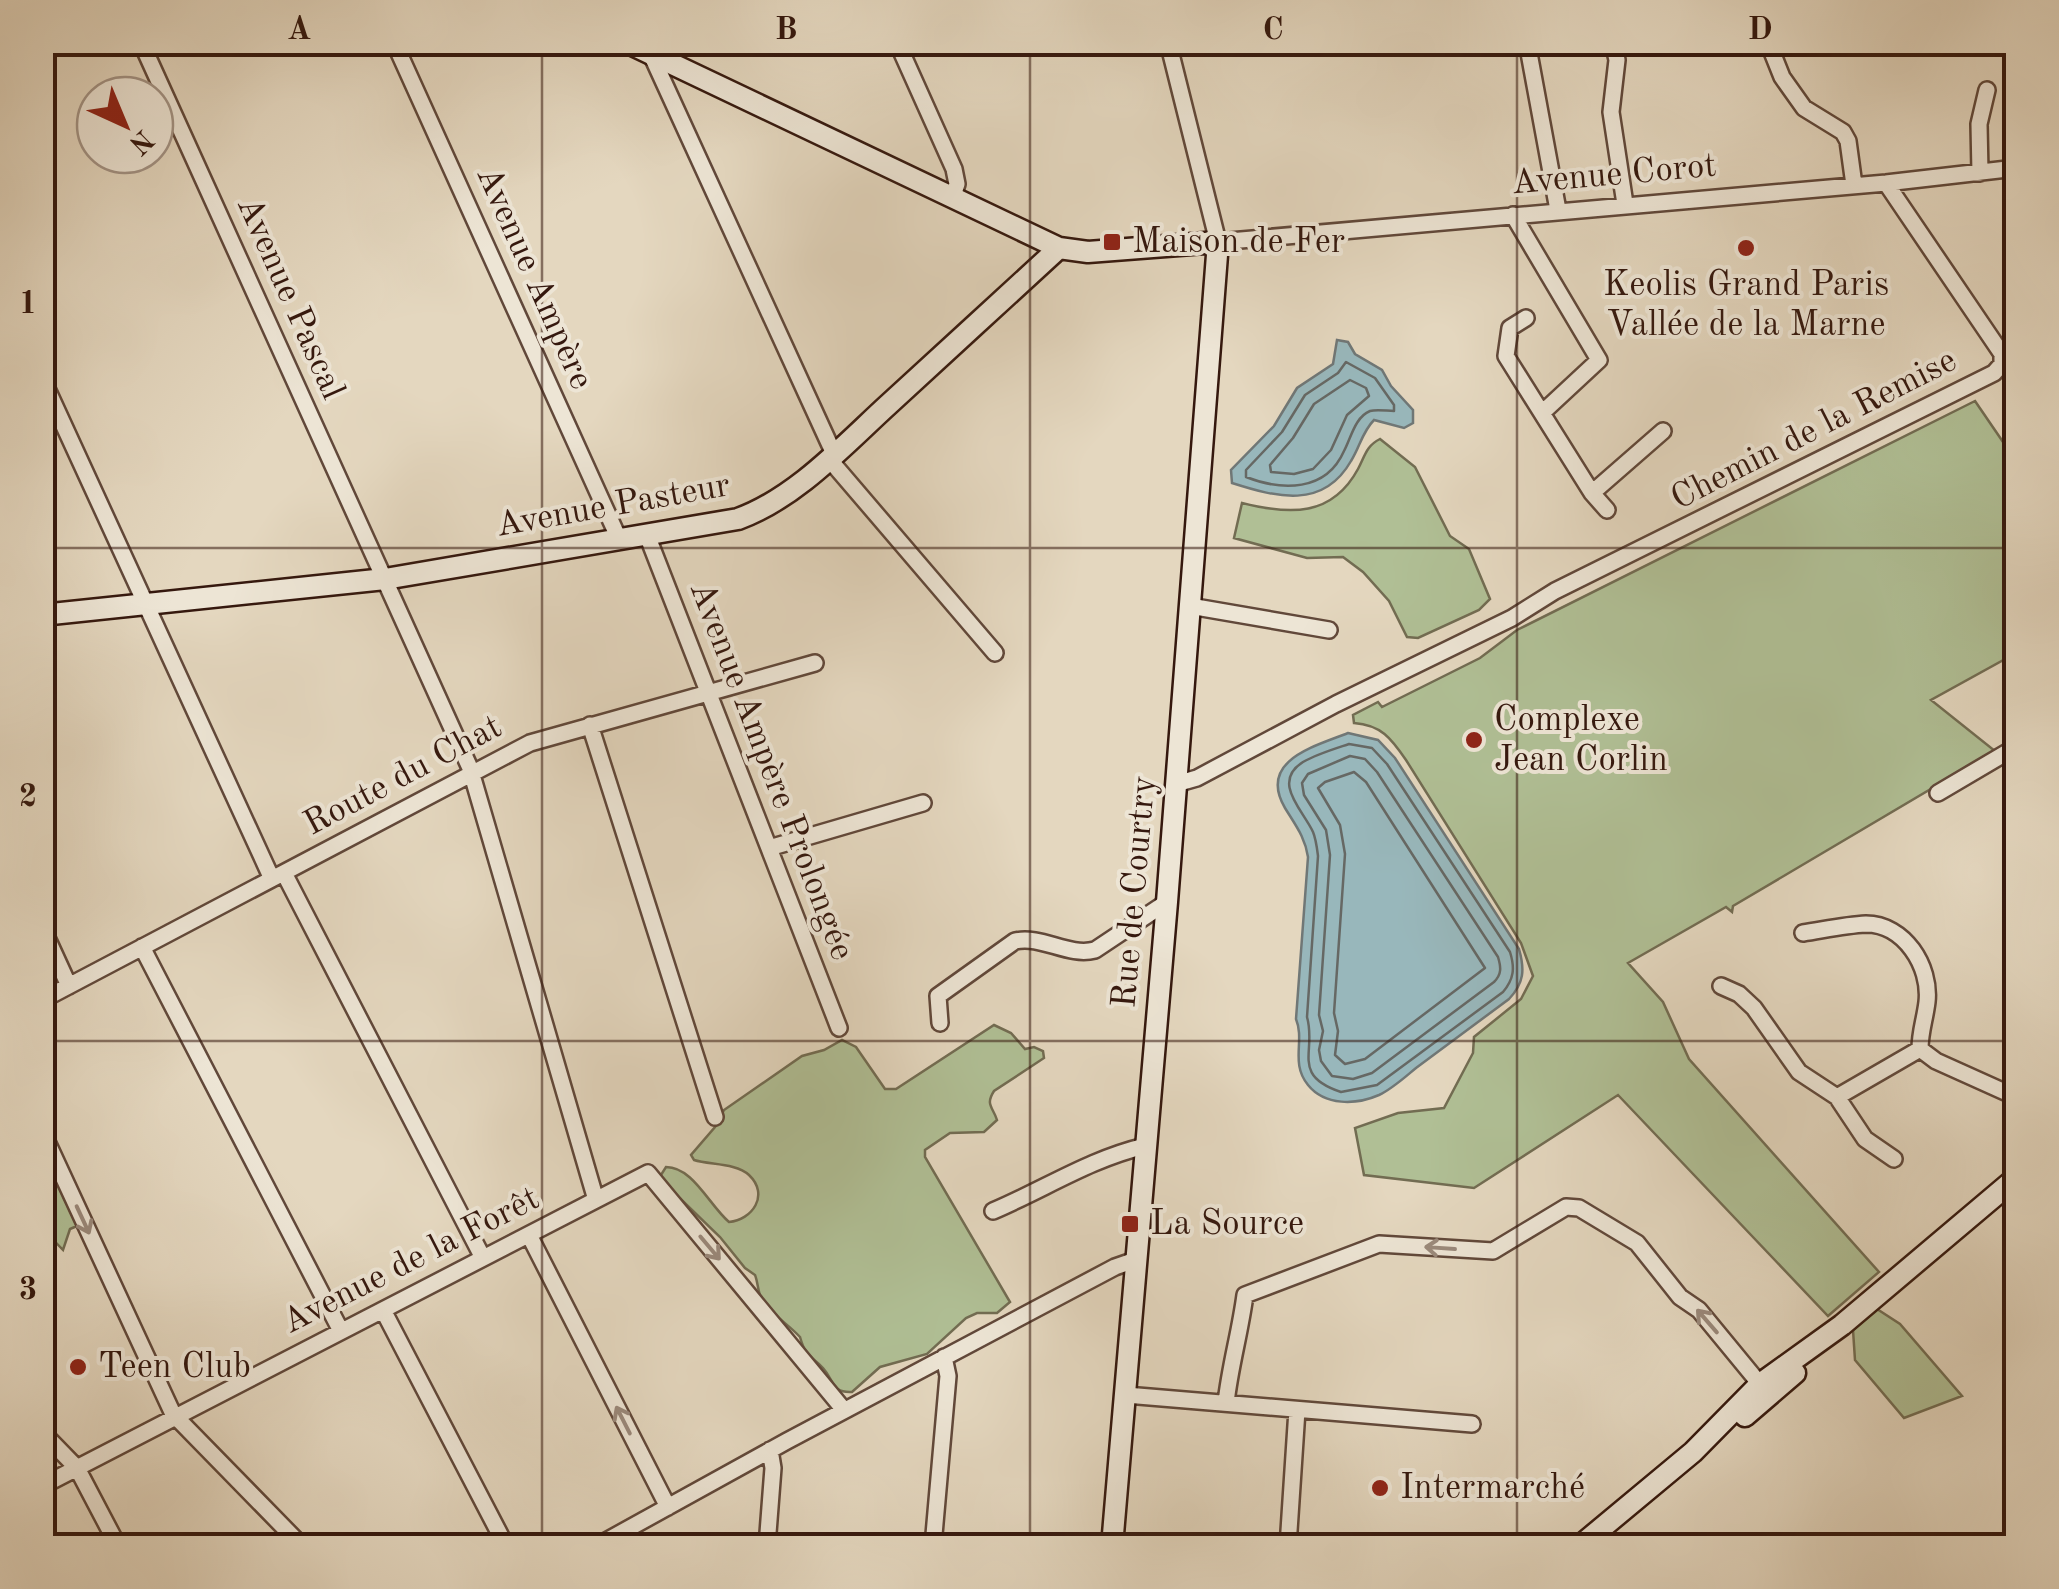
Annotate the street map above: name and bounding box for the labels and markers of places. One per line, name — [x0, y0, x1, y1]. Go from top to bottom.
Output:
place label: Maison de Fer — [1132, 225, 1345, 260]
marker: Maison de Fer — [1101, 231, 1123, 253]
marker: Keolis Grand Paris Vallée de la Marne — [1735, 237, 1757, 259]
place label: Keolis Grand Paris Vallée de la Marne — [1603, 268, 1889, 343]
place label: Complexe Jean Corlin — [1494, 703, 1668, 778]
marker: Complexe Jean Corlin — [1463, 729, 1485, 751]
place label: La Source — [1150, 1207, 1304, 1242]
marker: La Source — [1119, 1213, 1141, 1235]
place label: Teen Club — [98, 1350, 251, 1385]
marker: Teen Club — [67, 1356, 89, 1378]
place label: Intermarché — [1400, 1471, 1585, 1506]
marker: Intermarché — [1369, 1477, 1391, 1499]

